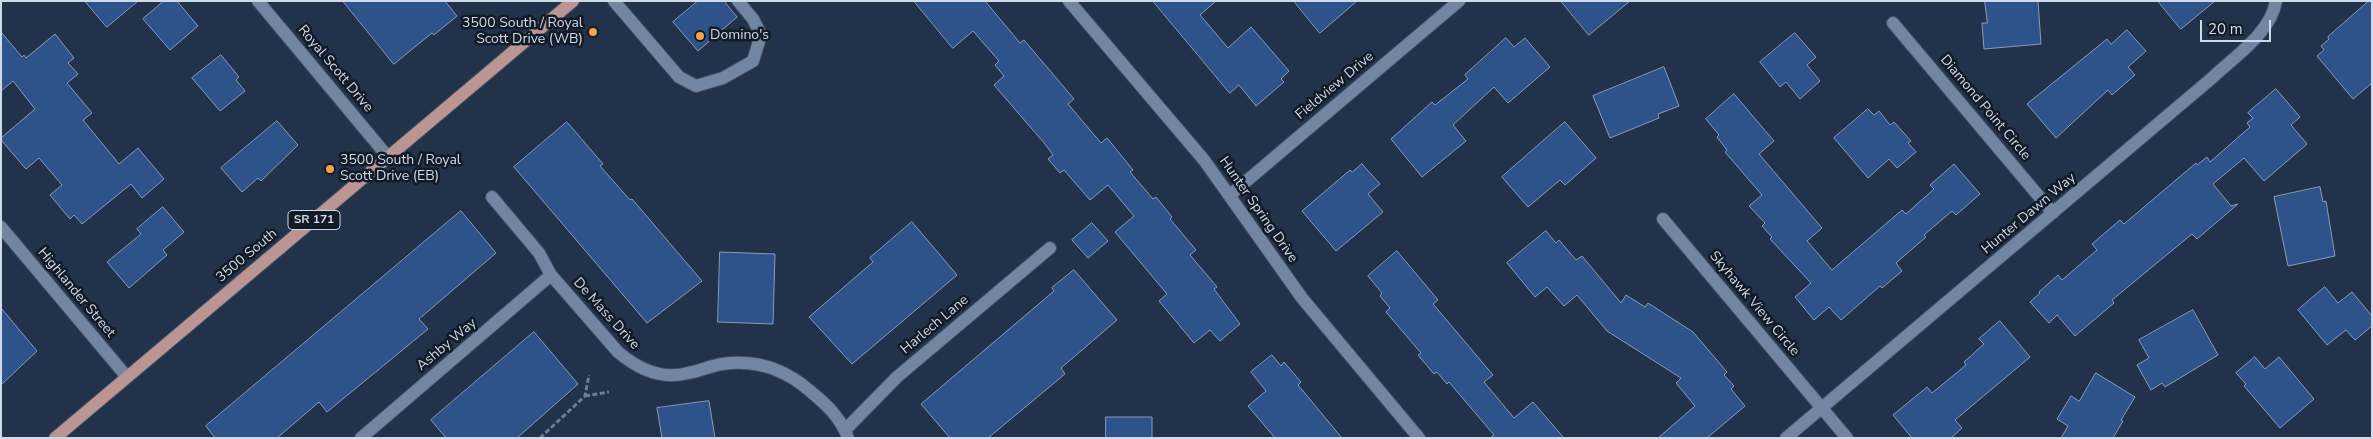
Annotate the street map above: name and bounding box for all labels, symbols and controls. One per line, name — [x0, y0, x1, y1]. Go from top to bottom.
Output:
scale bar — [2203, 10, 2274, 42]
place label: 3500 South / Royal Scott Drive (WB) — [462, 16, 583, 48]
text: 20 m — [2208, 19, 2243, 39]
street label: Royal Scott Drive — [294, 22, 376, 116]
marker: 3500 South / Royal Scott Drive (WB) — [587, 26, 599, 38]
place label: Domino's — [710, 28, 769, 44]
marker: Domino's — [694, 30, 706, 42]
street label: Fieldview Drive — [1292, 48, 1378, 124]
street label: Diamond Point Circle — [1936, 52, 2034, 164]
place label: 3500 South / Royal Scott Drive (EB) — [340, 153, 461, 186]
street label: Hunter Spring Drive — [1215, 154, 1301, 266]
marker: 3500 South / Royal Scott Drive (EB) — [324, 163, 336, 175]
street label: Hunter Dawn Way — [1979, 170, 2079, 258]
road number: SR 171 — [288, 210, 340, 230]
street label: 3500 South — [213, 226, 281, 286]
street label: Highlander Street — [34, 245, 118, 341]
street label: Skyhawk View Circle — [1705, 248, 1803, 360]
street label: De Mass Drive — [569, 275, 643, 353]
street label: Harlech Lane — [898, 292, 972, 358]
street label: Ashby Way — [414, 315, 480, 375]

